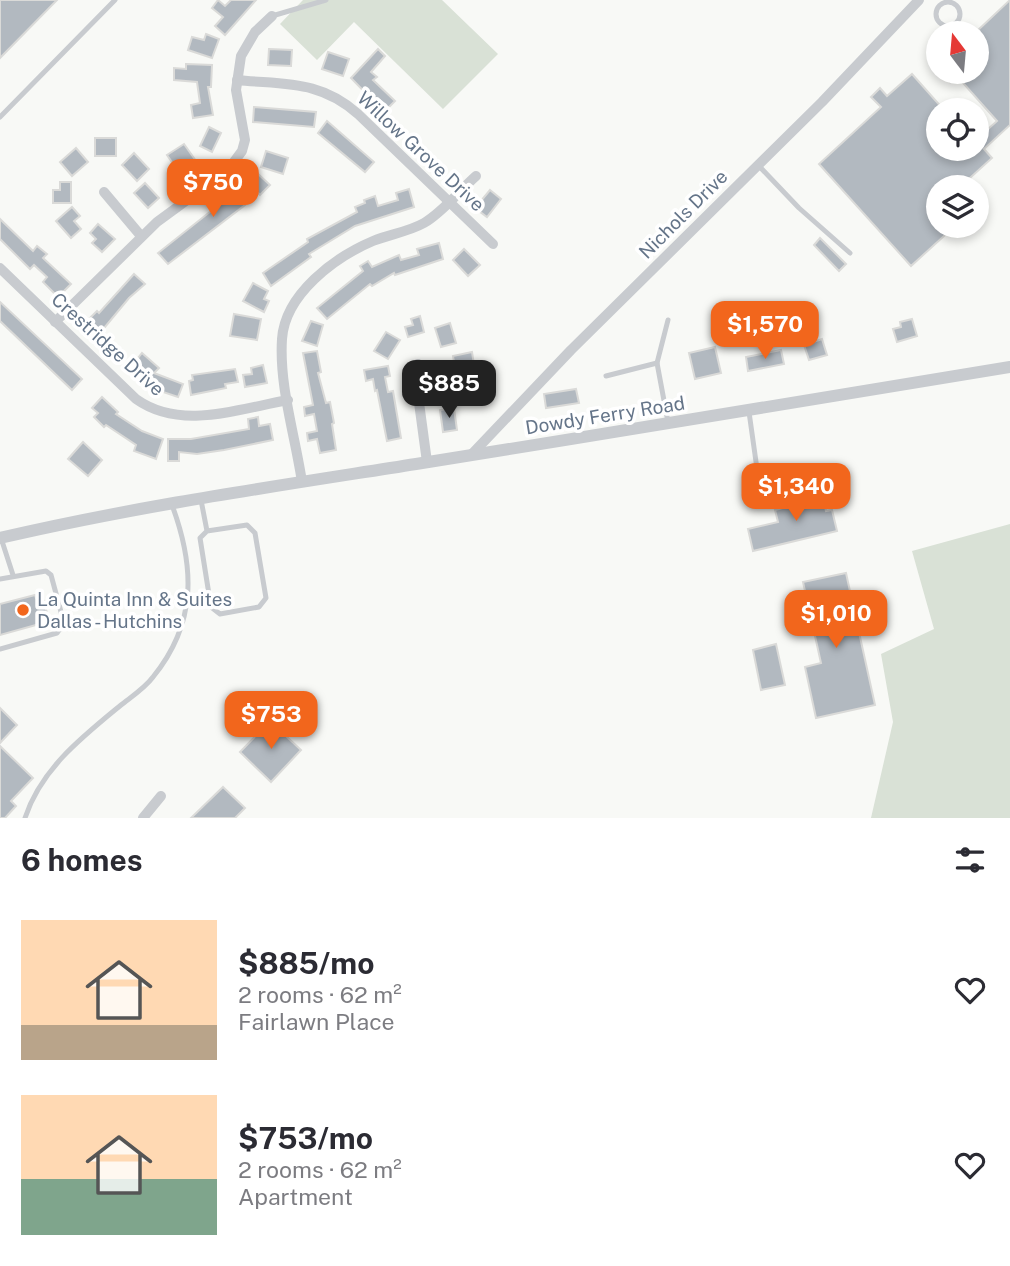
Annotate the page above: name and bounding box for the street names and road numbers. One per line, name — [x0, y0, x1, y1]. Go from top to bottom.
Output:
street label: Willow Grove Drive — [353, 87, 489, 215]
street label: Nichols Drive — [634, 165, 732, 263]
street label: Crestridge Drive — [47, 288, 169, 400]
street label: Dowdy Ferry Road — [524, 392, 686, 438]

